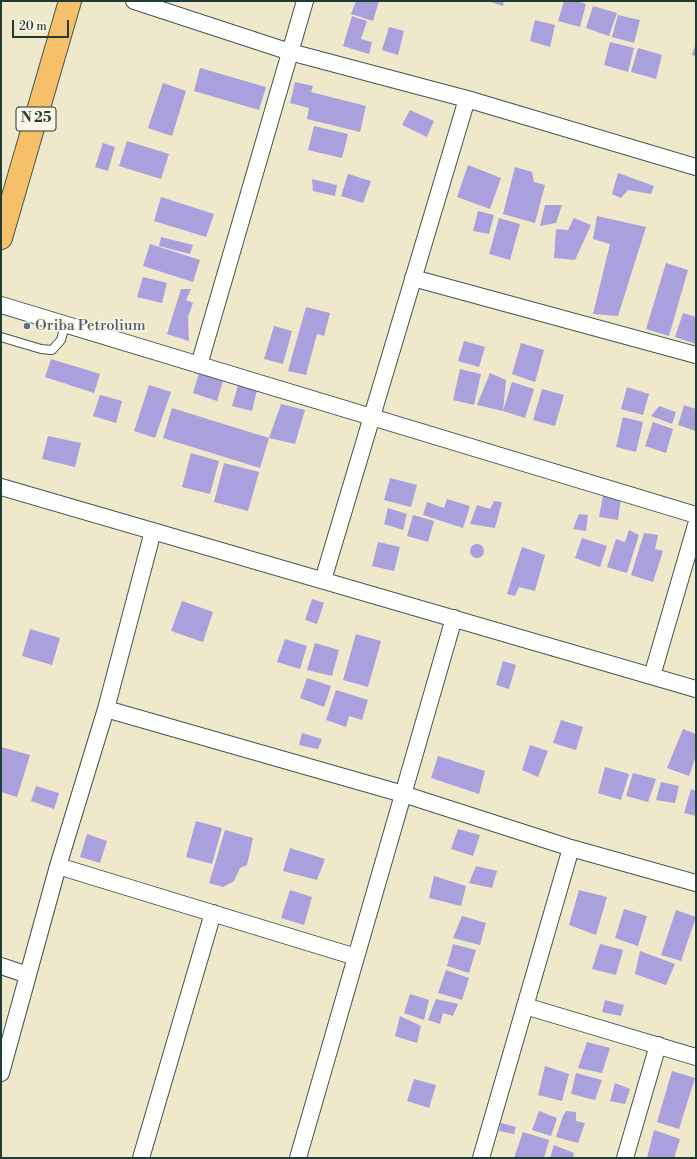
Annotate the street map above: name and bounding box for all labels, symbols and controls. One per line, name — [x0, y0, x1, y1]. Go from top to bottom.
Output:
scale bar — [14, 12, 71, 38]
text: 20 m — [19, 19, 47, 34]
road number: N 25 — [16, 107, 56, 131]
place label: Oriba Petrolium — [35, 317, 146, 335]
marker: Oriba Petrolium — [22, 321, 32, 331]

